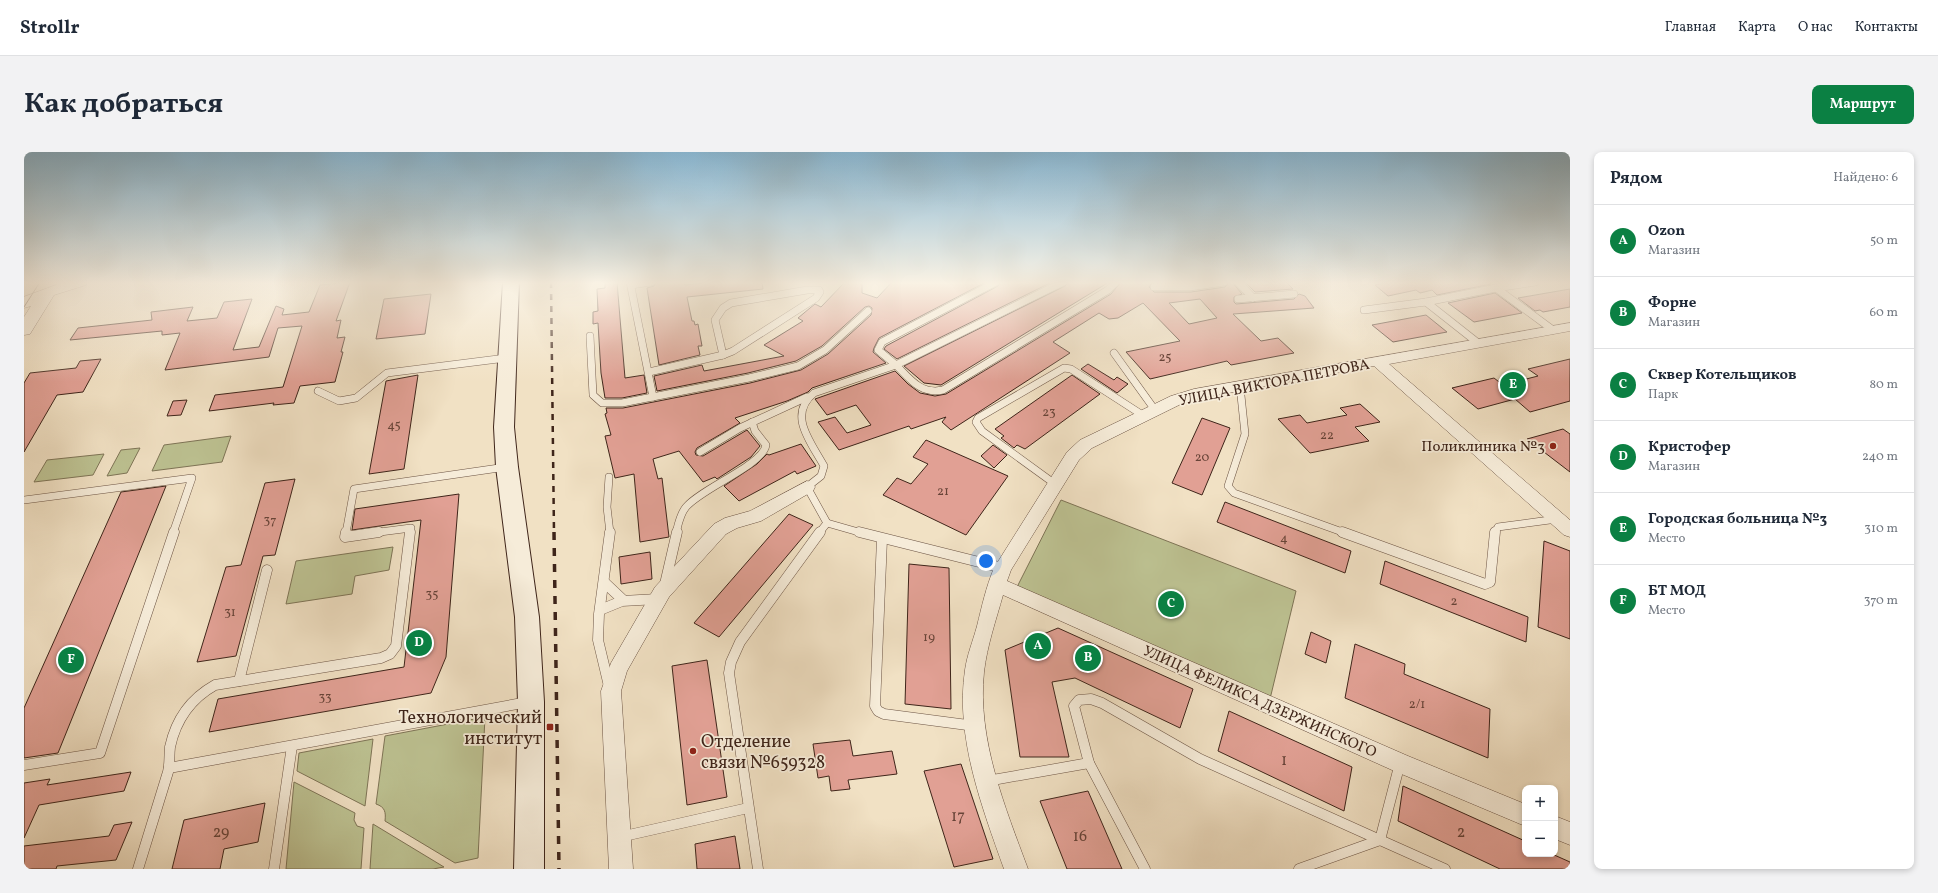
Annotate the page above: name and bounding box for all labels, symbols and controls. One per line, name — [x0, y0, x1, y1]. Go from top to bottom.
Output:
text: Strollr — [20, 15, 80, 41]
text: Главная — [1665, 18, 1716, 37]
text: Карта — [1738, 18, 1776, 37]
text: О нас — [1798, 18, 1833, 37]
text: Контакты — [1855, 18, 1918, 37]
text: Как добраться — [24, 85, 223, 124]
button: Маршрут — [1812, 85, 1914, 124]
text: Рядом — [1610, 167, 1663, 190]
text: Найдено: 6 — [1833, 169, 1898, 187]
text: Ozon — [1648, 221, 1685, 242]
text: A — [1618, 232, 1628, 250]
text: 50 m — [1870, 232, 1898, 250]
text: Магазин — [1648, 242, 1700, 260]
text: Форне — [1648, 293, 1696, 314]
text: B — [1619, 304, 1627, 322]
text: 60 m — [1870, 304, 1898, 322]
text: Магазин — [1648, 314, 1700, 332]
house number: 25 — [1158, 349, 1172, 367]
street label: УЛИЦА ВИКТОРА ПЕТРОВА — [1177, 355, 1372, 412]
text: Сквер Котельщиков — [1648, 365, 1797, 386]
pin: E — [1500, 370, 1526, 400]
text: C — [1619, 376, 1627, 394]
text: 80 m — [1869, 376, 1898, 394]
text: Парк — [1648, 386, 1678, 404]
house number: 23 — [1042, 404, 1056, 422]
house number: 45 — [387, 417, 401, 435]
house number: 22 — [1320, 427, 1334, 445]
place label: Поликлиника №3 — [1421, 437, 1545, 458]
text: Кристофер — [1648, 437, 1731, 458]
marker: Поликлиника №3 — [1548, 441, 1558, 451]
text: D — [1618, 448, 1628, 466]
text: 240 m — [1862, 448, 1898, 466]
house number: 20 — [1195, 449, 1210, 467]
text: Магазин — [1648, 458, 1700, 476]
house number: 21 — [937, 483, 949, 501]
text: Городская больница №3 — [1648, 509, 1827, 530]
house number: 37 — [264, 512, 276, 530]
text: E — [1619, 520, 1627, 538]
text: 310 m — [1864, 520, 1898, 538]
house number: 4 — [1280, 530, 1288, 548]
text: Место — [1648, 530, 1685, 548]
your location — [976, 551, 996, 571]
text: БТ МОД — [1648, 581, 1706, 602]
house number: 35 — [426, 586, 438, 604]
pin: C — [1158, 589, 1184, 619]
text: F — [1619, 592, 1627, 610]
text: 370 m — [1864, 592, 1898, 610]
house number: 2 — [1451, 593, 1458, 611]
text: Место — [1648, 602, 1685, 620]
house number: 31 — [224, 604, 236, 622]
pin: D — [406, 628, 432, 658]
house number: 19 — [923, 629, 935, 647]
pin: A — [1025, 631, 1051, 661]
street label: УЛИЦА ФЕЛИКСА ДЗЕРЖИНСКОГО — [1139, 641, 1380, 764]
pin: B — [1075, 643, 1101, 673]
pin: F — [58, 645, 84, 675]
house number: 33 — [318, 689, 332, 707]
house number: 2/1 — [1409, 696, 1425, 714]
place label: Технологический институт — [398, 706, 542, 752]
marker: Технологический институт — [545, 722, 555, 732]
place label: Отделение связи №659328 — [701, 730, 825, 776]
marker: Отделение связи №659328 — [688, 746, 698, 756]
house number: 1 — [1281, 750, 1287, 772]
map controls — [1522, 785, 1558, 857]
button: + — [1522, 785, 1558, 821]
house number: 17 — [951, 806, 965, 828]
button: − — [1522, 821, 1558, 857]
house number: 29 — [213, 822, 229, 844]
house number: 2 — [1457, 822, 1465, 844]
house number: 16 — [1073, 826, 1087, 848]

